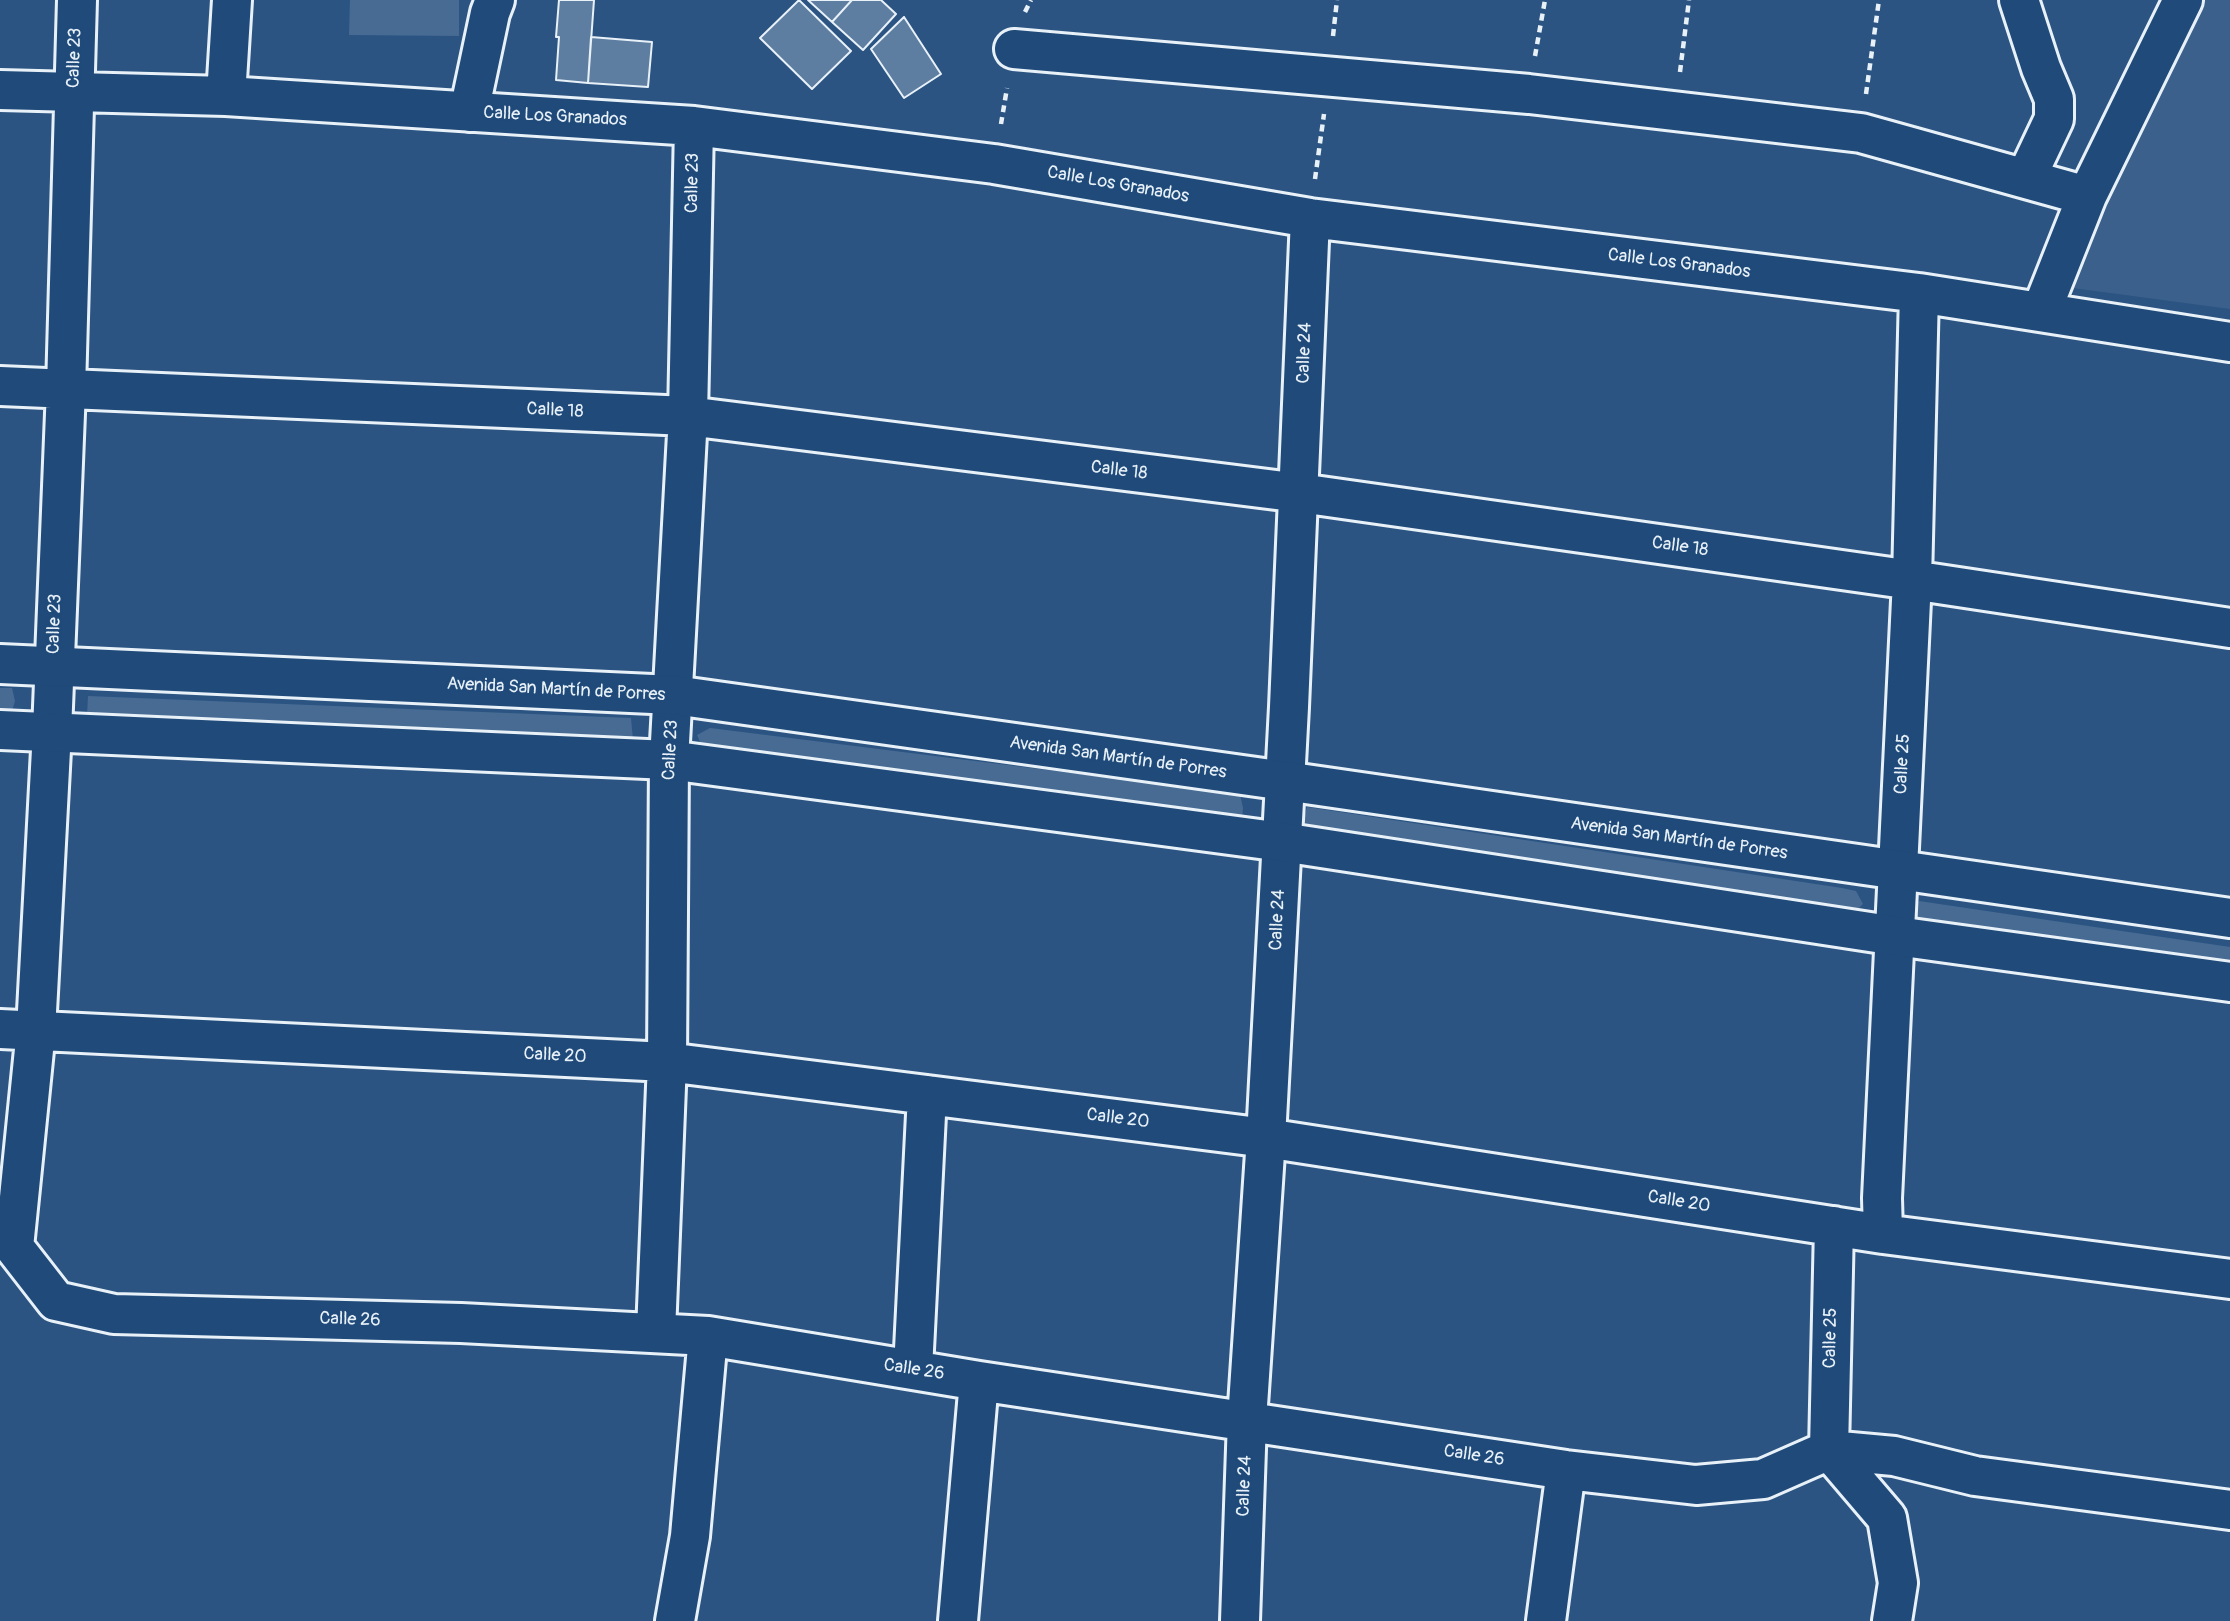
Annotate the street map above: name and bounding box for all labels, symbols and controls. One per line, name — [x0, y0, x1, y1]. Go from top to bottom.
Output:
street label: Calle 23 — [63, 27, 87, 89]
street label: Calle Los Granados — [483, 102, 627, 132]
street label: Calle 23 — [682, 153, 704, 213]
street label: Calle Los Granados — [1045, 162, 1191, 208]
street label: Calle Los Granados — [1606, 245, 1752, 283]
street label: Calle 24 — [1293, 322, 1317, 384]
street label: Calle 18 — [526, 399, 584, 423]
street label: Calle 18 — [1089, 457, 1149, 485]
street label: Calle 18 — [1650, 532, 1710, 562]
street label: Calle 23 — [43, 593, 67, 655]
street label: Avenida San Martín de Porres — [446, 673, 666, 707]
street label: Calle 23 — [659, 719, 683, 781]
street label: Avenida San Martín de Porres — [1008, 732, 1228, 784]
street label: Calle 25 — [1891, 733, 1915, 795]
street label: Avenida San Martín de Porres — [1569, 813, 1789, 865]
street label: Calle 24 — [1266, 889, 1290, 951]
street label: Calle 20 — [523, 1044, 587, 1068]
street label: Calle 20 — [1085, 1104, 1151, 1134]
street label: Calle 20 — [1646, 1186, 1712, 1218]
street label: Calle 25 — [1820, 1307, 1842, 1369]
street label: Calle 26 — [319, 1308, 381, 1332]
street label: Calle 26 — [882, 1355, 946, 1385]
street label: Calle 26 — [1442, 1441, 1506, 1471]
street label: Calle 24 — [1233, 1455, 1257, 1517]

